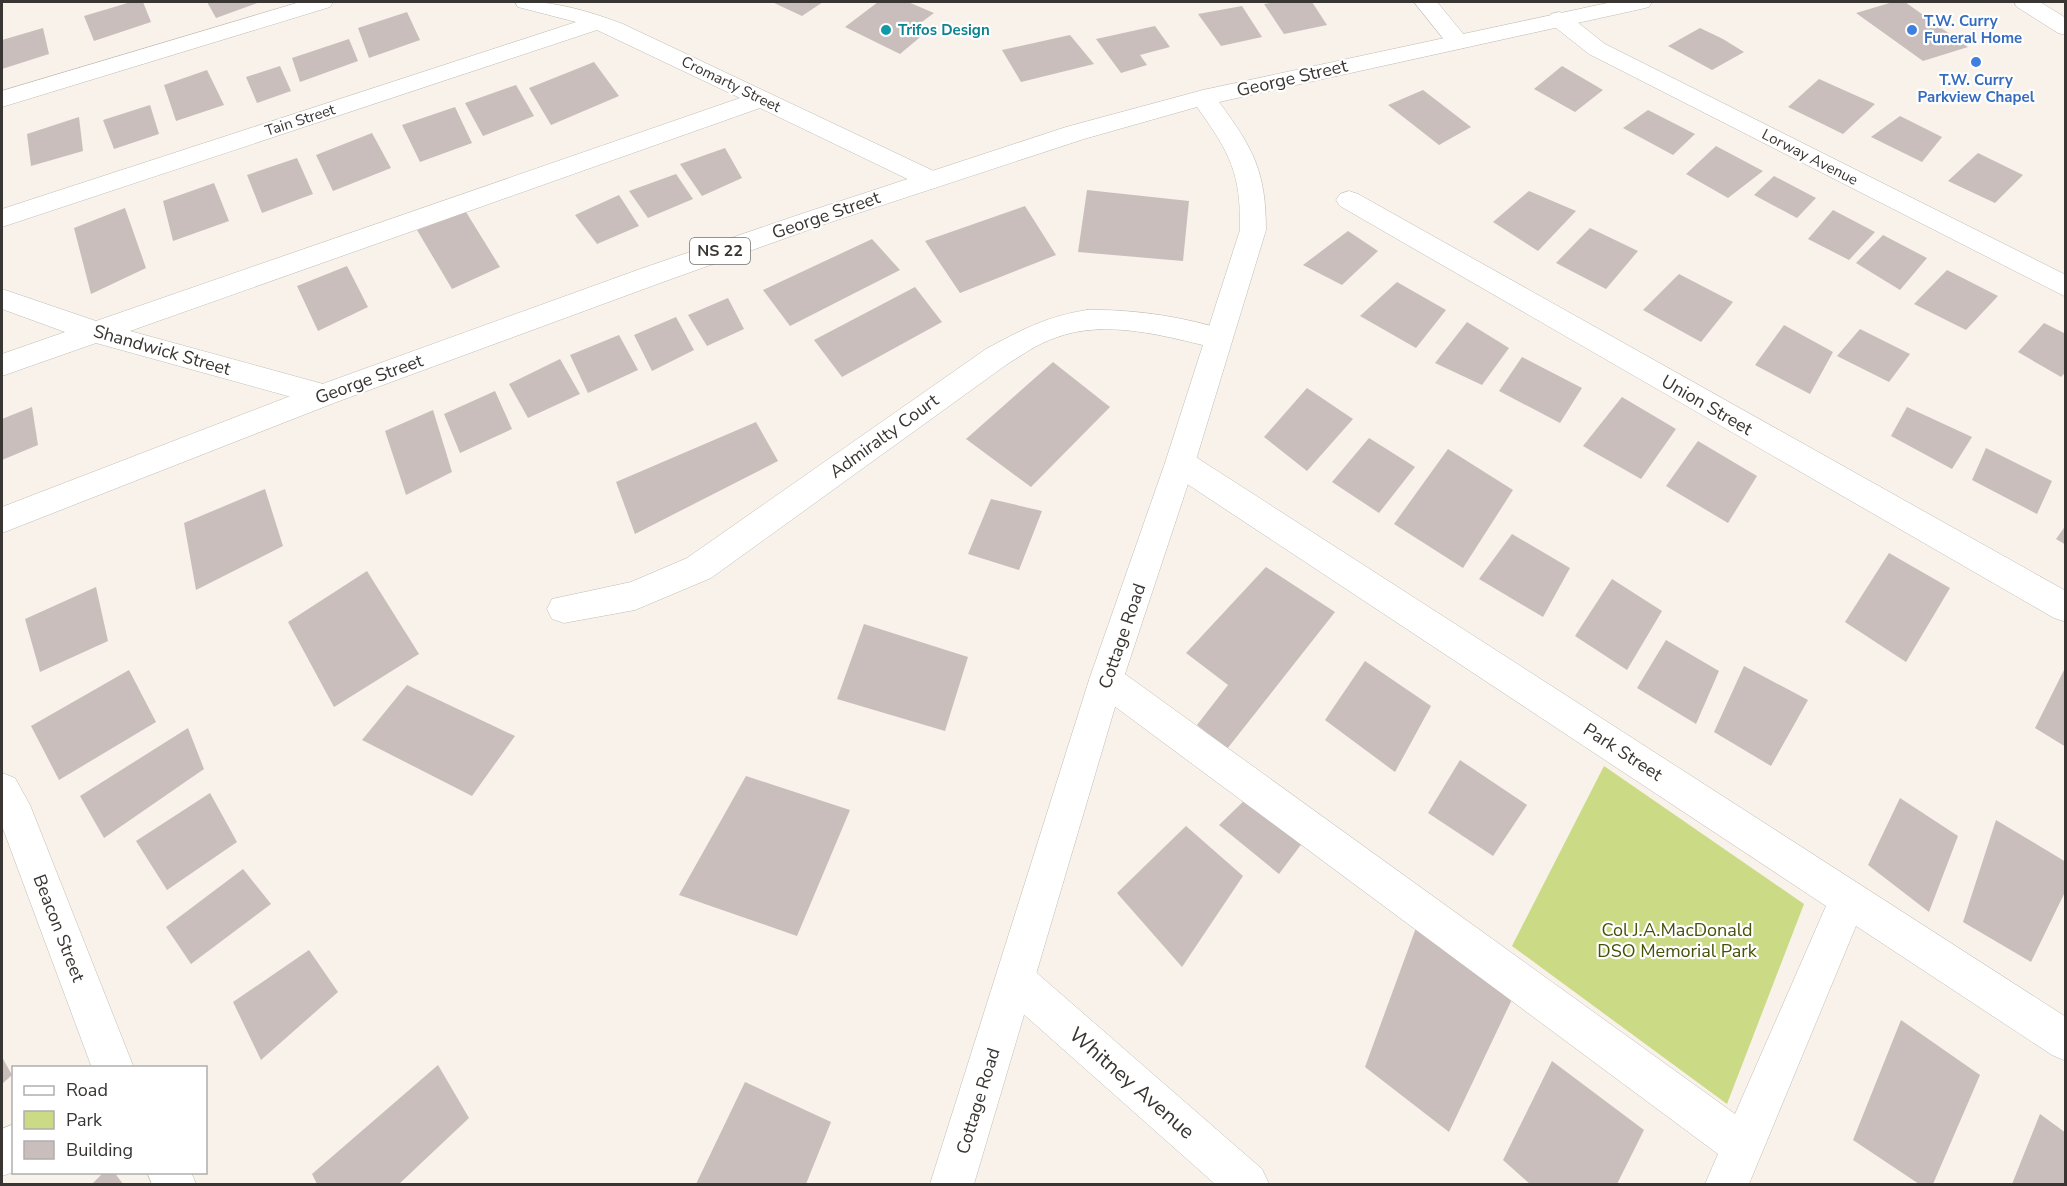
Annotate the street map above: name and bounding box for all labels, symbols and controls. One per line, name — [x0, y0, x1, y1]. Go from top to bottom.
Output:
place label: T.W. Curry Funeral Home — [1924, 11, 2022, 48]
place label: Trifos Design — [898, 20, 990, 40]
marker: Trifos Design — [879, 23, 893, 37]
marker: T.W. Curry Funeral Home — [1905, 23, 1919, 37]
street label: Cromarty Street — [678, 51, 785, 117]
street label: George Street — [1234, 53, 1350, 102]
marker: T.W. Curry Parkview Chapel — [1969, 55, 1983, 69]
place label: T.W. Curry Parkview Chapel — [1918, 70, 2035, 107]
street label: Tain Street — [262, 99, 338, 141]
street label: Lorway Avenue — [1759, 124, 1861, 190]
street label: George Street — [769, 185, 884, 245]
road number: NS 22 — [690, 238, 750, 264]
street label: Shandwick Street — [90, 319, 234, 381]
street label: George Street — [312, 348, 427, 410]
street label: Union Street — [1657, 369, 1758, 441]
street label: Admiralty Court — [825, 388, 944, 484]
street label: Cottage Road — [1093, 580, 1151, 692]
street label: Park Street — [1579, 718, 1668, 787]
street label: Beacon Street — [27, 871, 91, 986]
park label: Col J.A.MacDonald DSO Memorial Park — [1597, 918, 1758, 963]
street label: Whitney Avenue — [1063, 1021, 1201, 1145]
street label: Cottage Road — [950, 1045, 1006, 1157]
legend — [12, 1066, 207, 1174]
text: Road — [66, 1078, 108, 1102]
text: Park — [66, 1108, 103, 1132]
text: Building — [66, 1138, 133, 1162]

